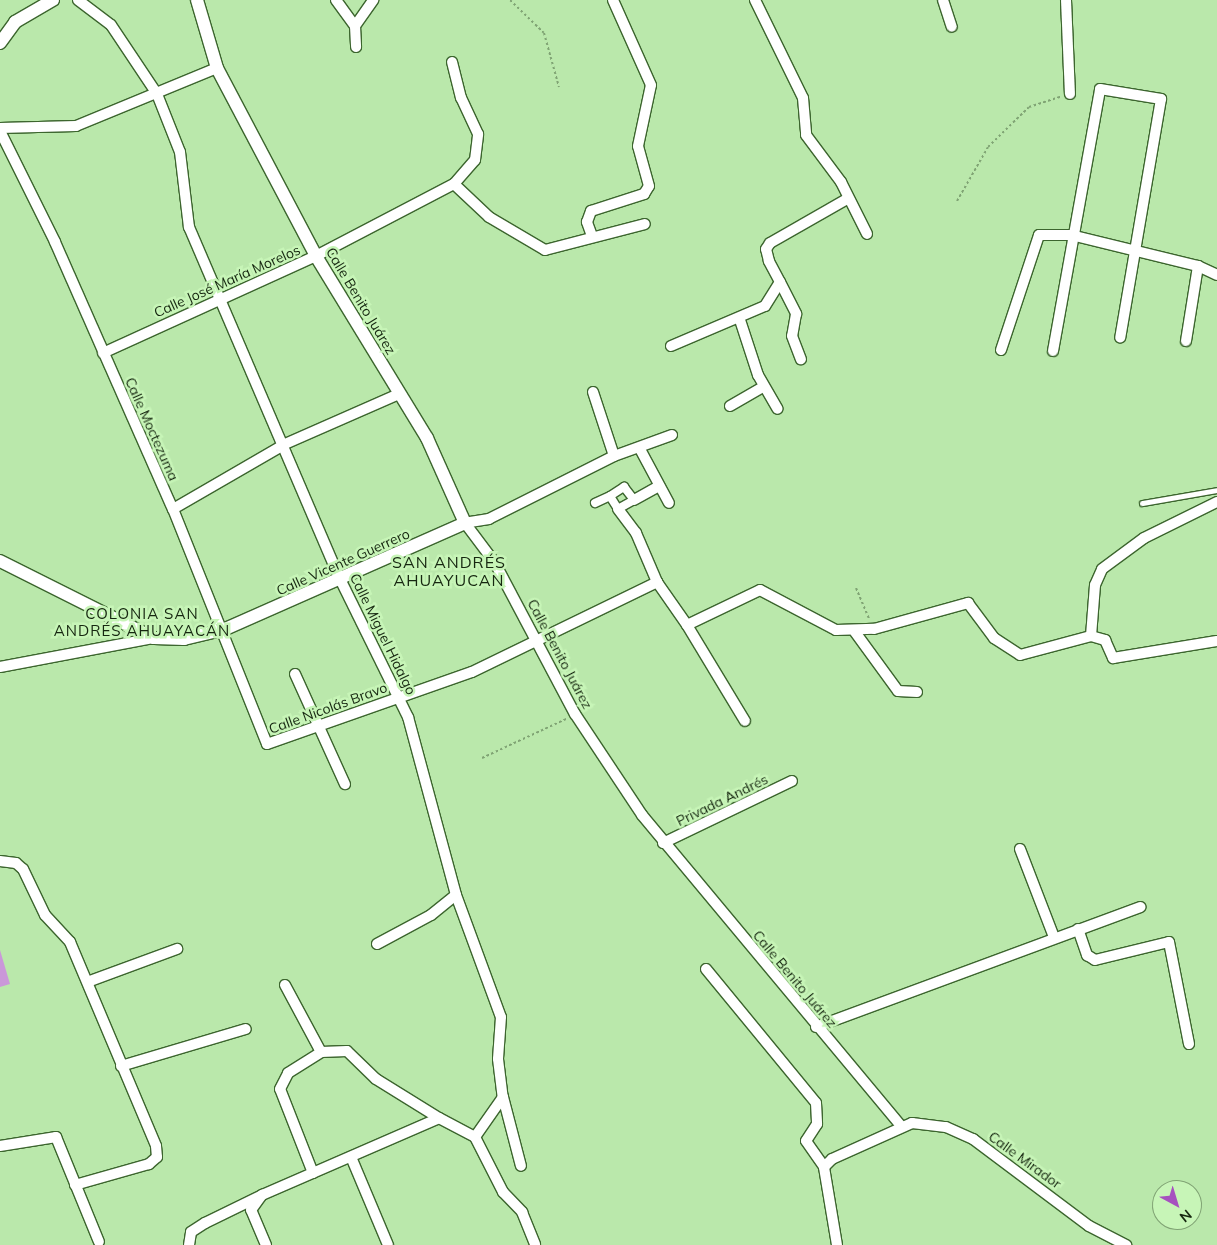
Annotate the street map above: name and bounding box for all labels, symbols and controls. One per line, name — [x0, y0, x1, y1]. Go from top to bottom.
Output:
street label: Calle José María Morelos — [151, 241, 303, 321]
street label: Calle Benito Juárez — [322, 244, 400, 358]
street label: Calle Moctezuma — [122, 375, 182, 483]
street label: Calle Vicente Guerrero — [274, 525, 412, 599]
district label: SAN ANDRÉS AHUAYUCAN — [391, 552, 507, 590]
street label: Calle Miguel Hidalgo — [346, 571, 420, 697]
street label: Calle Benito Juárez — [524, 596, 596, 712]
district label: COLONIA SAN ANDRÉS AHUAYACÁN — [52, 604, 232, 639]
street label: Calle Nicolás Bravo — [267, 679, 389, 737]
street label: Privada Andrés — [673, 771, 771, 829]
street label: Calle Benito Juárez — [749, 927, 841, 1031]
street label: Calle Mirador — [985, 1128, 1065, 1192]
north arrow — [1152, 1180, 1202, 1230]
text: N — [1176, 1206, 1196, 1226]

